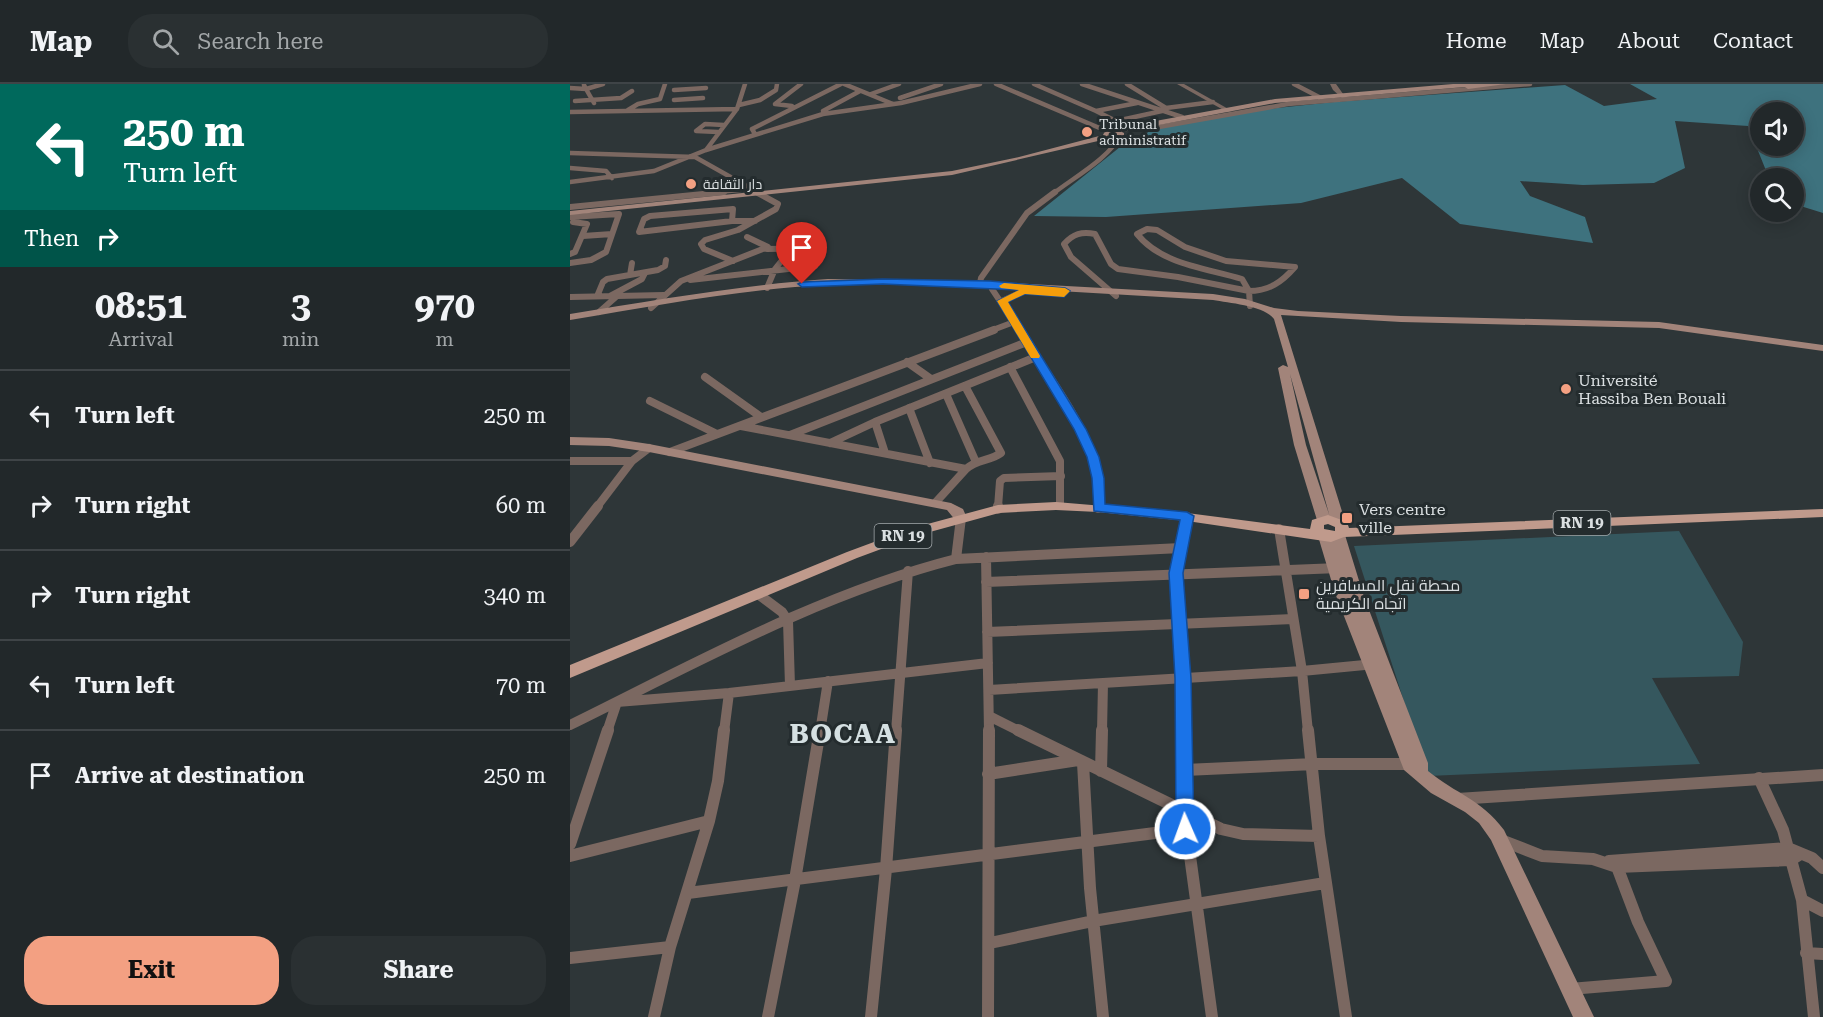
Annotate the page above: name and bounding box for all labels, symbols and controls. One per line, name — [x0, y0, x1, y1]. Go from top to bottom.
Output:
search box — [128, 14, 548, 68]
text: Map — [30, 25, 92, 58]
icon: search — [149, 25, 182, 58]
text: Search here — [197, 29, 323, 54]
text: Home — [1446, 29, 1507, 53]
text: Map — [1540, 29, 1585, 53]
text: About — [1618, 29, 1680, 53]
text: Contact — [1713, 29, 1793, 53]
map controls — [1750, 102, 1804, 222]
button: sound — [1750, 102, 1804, 156]
text: 250 m — [123, 107, 245, 156]
icon: left — [24, 108, 102, 186]
place label: Tribunal administratif — [1099, 116, 1187, 148]
marker: Tribunal administratif — [1080, 125, 1094, 139]
text: Turn left — [123, 157, 237, 189]
button: search — [1750, 168, 1804, 222]
place label: دار الثقافة — [703, 176, 762, 192]
marker: دار الثقافة — [684, 177, 698, 191]
icon: right — [91, 222, 124, 255]
pin — [776, 222, 827, 284]
text: Then — [24, 226, 79, 251]
icon: arrive — [785, 231, 818, 264]
text: 08:51 — [95, 285, 187, 327]
text: 3 — [291, 285, 311, 327]
text: 970 — [415, 285, 475, 327]
text: Arrival — [108, 327, 173, 351]
text: min — [282, 327, 319, 351]
text: m — [436, 327, 454, 351]
place label: Université Hassiba Ben Bouali — [1578, 371, 1726, 408]
marker: Université Hassiba Ben Bouali — [1559, 382, 1573, 396]
icon: left — [24, 399, 57, 432]
text: Turn left — [75, 403, 175, 428]
text: 250 m — [483, 403, 546, 428]
icon: right — [24, 489, 57, 522]
text: Turn right — [75, 493, 190, 518]
text: 60 m — [496, 493, 546, 518]
place label: Vers centre ville — [1359, 500, 1446, 537]
marker: Vers centre ville — [1340, 511, 1354, 525]
road number: RN 19 — [1554, 511, 1610, 535]
road number: RN 19 — [874, 524, 932, 548]
place label: محطة نقل المسافرين اتجاه الكريمية — [1316, 576, 1460, 613]
icon: right — [24, 579, 57, 612]
text: Turn right — [75, 583, 190, 608]
text: 340 m — [483, 583, 546, 608]
marker: محطة نقل المسافرين اتجاه الكريمية — [1297, 587, 1311, 601]
icon: left — [24, 669, 57, 702]
text: Turn left — [75, 673, 175, 698]
text: 70 m — [496, 673, 546, 698]
district label: BOCAA — [789, 718, 897, 750]
icon: arrive — [24, 759, 57, 792]
text: Arrive at destination — [75, 763, 304, 788]
text: 250 m — [483, 763, 546, 788]
position arrow — [1153, 797, 1217, 861]
button: Exit — [24, 936, 279, 1005]
button: Share — [291, 936, 546, 1005]

